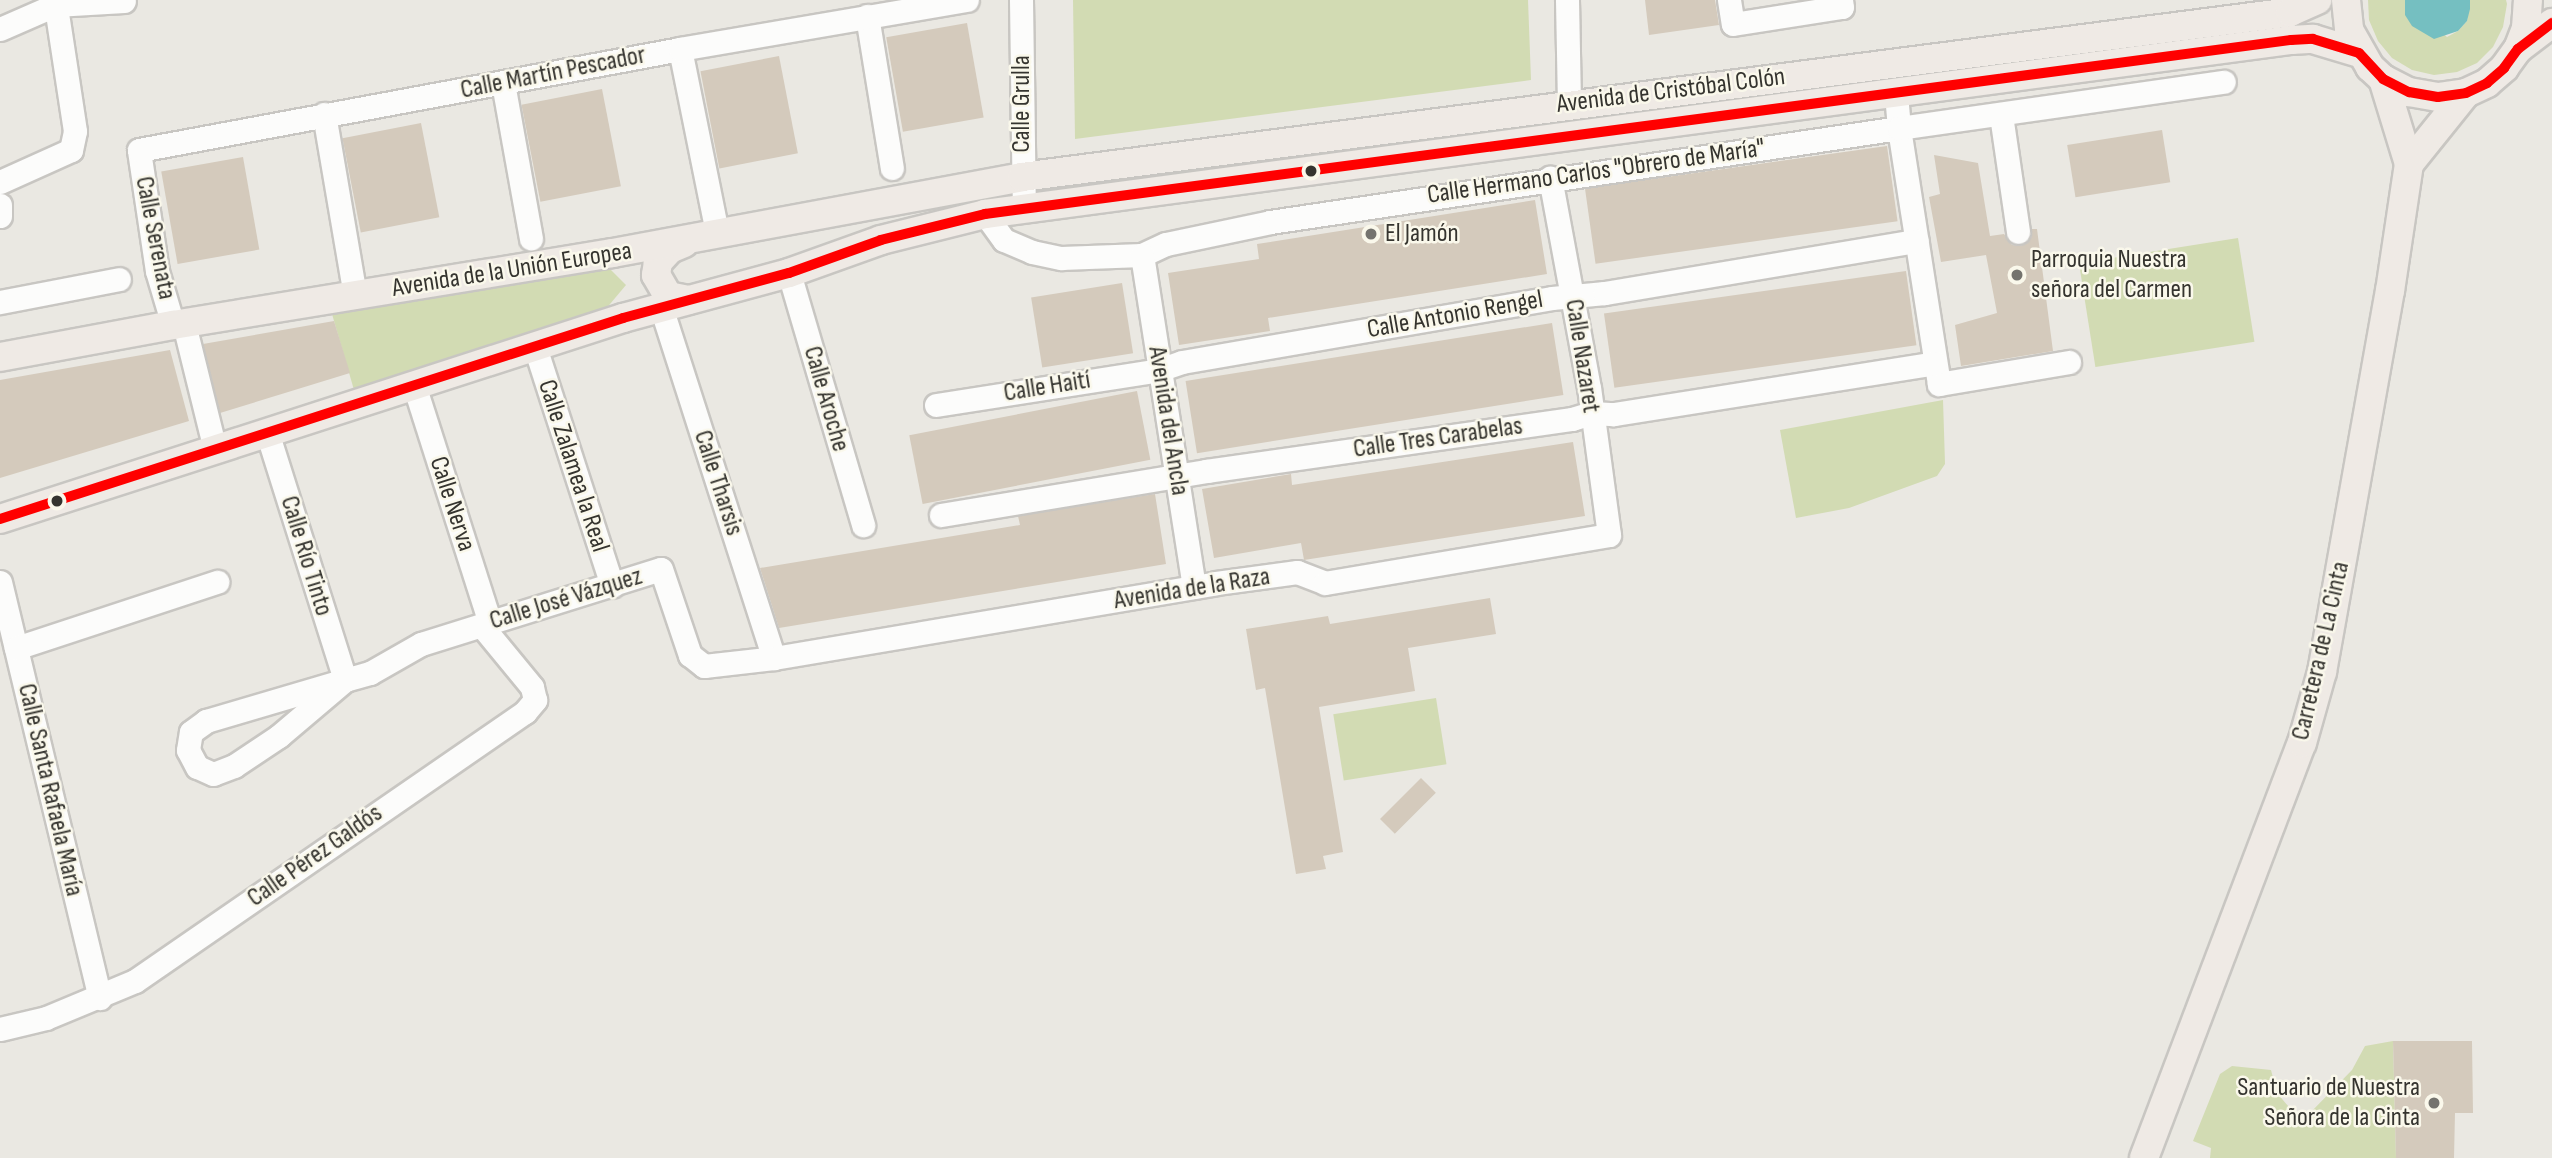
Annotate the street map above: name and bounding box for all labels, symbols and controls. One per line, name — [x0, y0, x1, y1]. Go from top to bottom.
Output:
street label: Calle Martín Pescador — [458, 40, 648, 106]
street label: Calle Grulla — [1006, 55, 1038, 153]
street label: Avenida de Cristóbal Colón — [1555, 62, 1787, 120]
street label: Calle Hermano Carlos "Obrero de María" — [1425, 133, 1767, 211]
unlabelled marker — [1304, 164, 1318, 178]
street label: Calle Serenata — [128, 174, 182, 302]
place label: El Jamón — [1385, 218, 1459, 250]
marker: El Jamón — [1363, 226, 1379, 242]
street label: Avenida de la Unión Europea — [390, 236, 634, 304]
place label: Parroquia Nuestra señora del Carmen — [2031, 244, 2192, 306]
marker: Parroquia Nuestra señora del Carmen — [2009, 267, 2025, 283]
street label: Calle Antonio Rengel — [1365, 284, 1545, 346]
street label: Calle Nazaret — [1558, 297, 1606, 415]
street label: Calle Aroche — [796, 343, 856, 455]
street label: Avenida del Ancla — [1141, 344, 1195, 498]
street label: Calle Haití — [1001, 365, 1093, 409]
street label: Calle Zalamea la Real — [531, 376, 615, 556]
street label: Calle Tres Carabelas — [1351, 411, 1525, 465]
street label: Calle Tharsis — [686, 427, 750, 539]
street label: Calle Nerva — [422, 453, 482, 555]
street label: Calle Río Tinto — [273, 492, 339, 620]
unlabelled marker — [50, 494, 64, 508]
street label: Carretera de La Cinta — [2285, 559, 2357, 743]
street label: Calle José Vázquez — [486, 561, 646, 637]
street label: Avenida de la Raza — [1112, 561, 1272, 617]
street label: Calle Santa Rafaela María — [10, 681, 90, 899]
street label: Calle Pérez Galdós — [242, 798, 388, 914]
place label: Santuario de Nuestra Señora de la Cinta — [2237, 1072, 2420, 1134]
marker: Santuario de Nuestra Señora de la Cinta — [2426, 1095, 2442, 1111]

